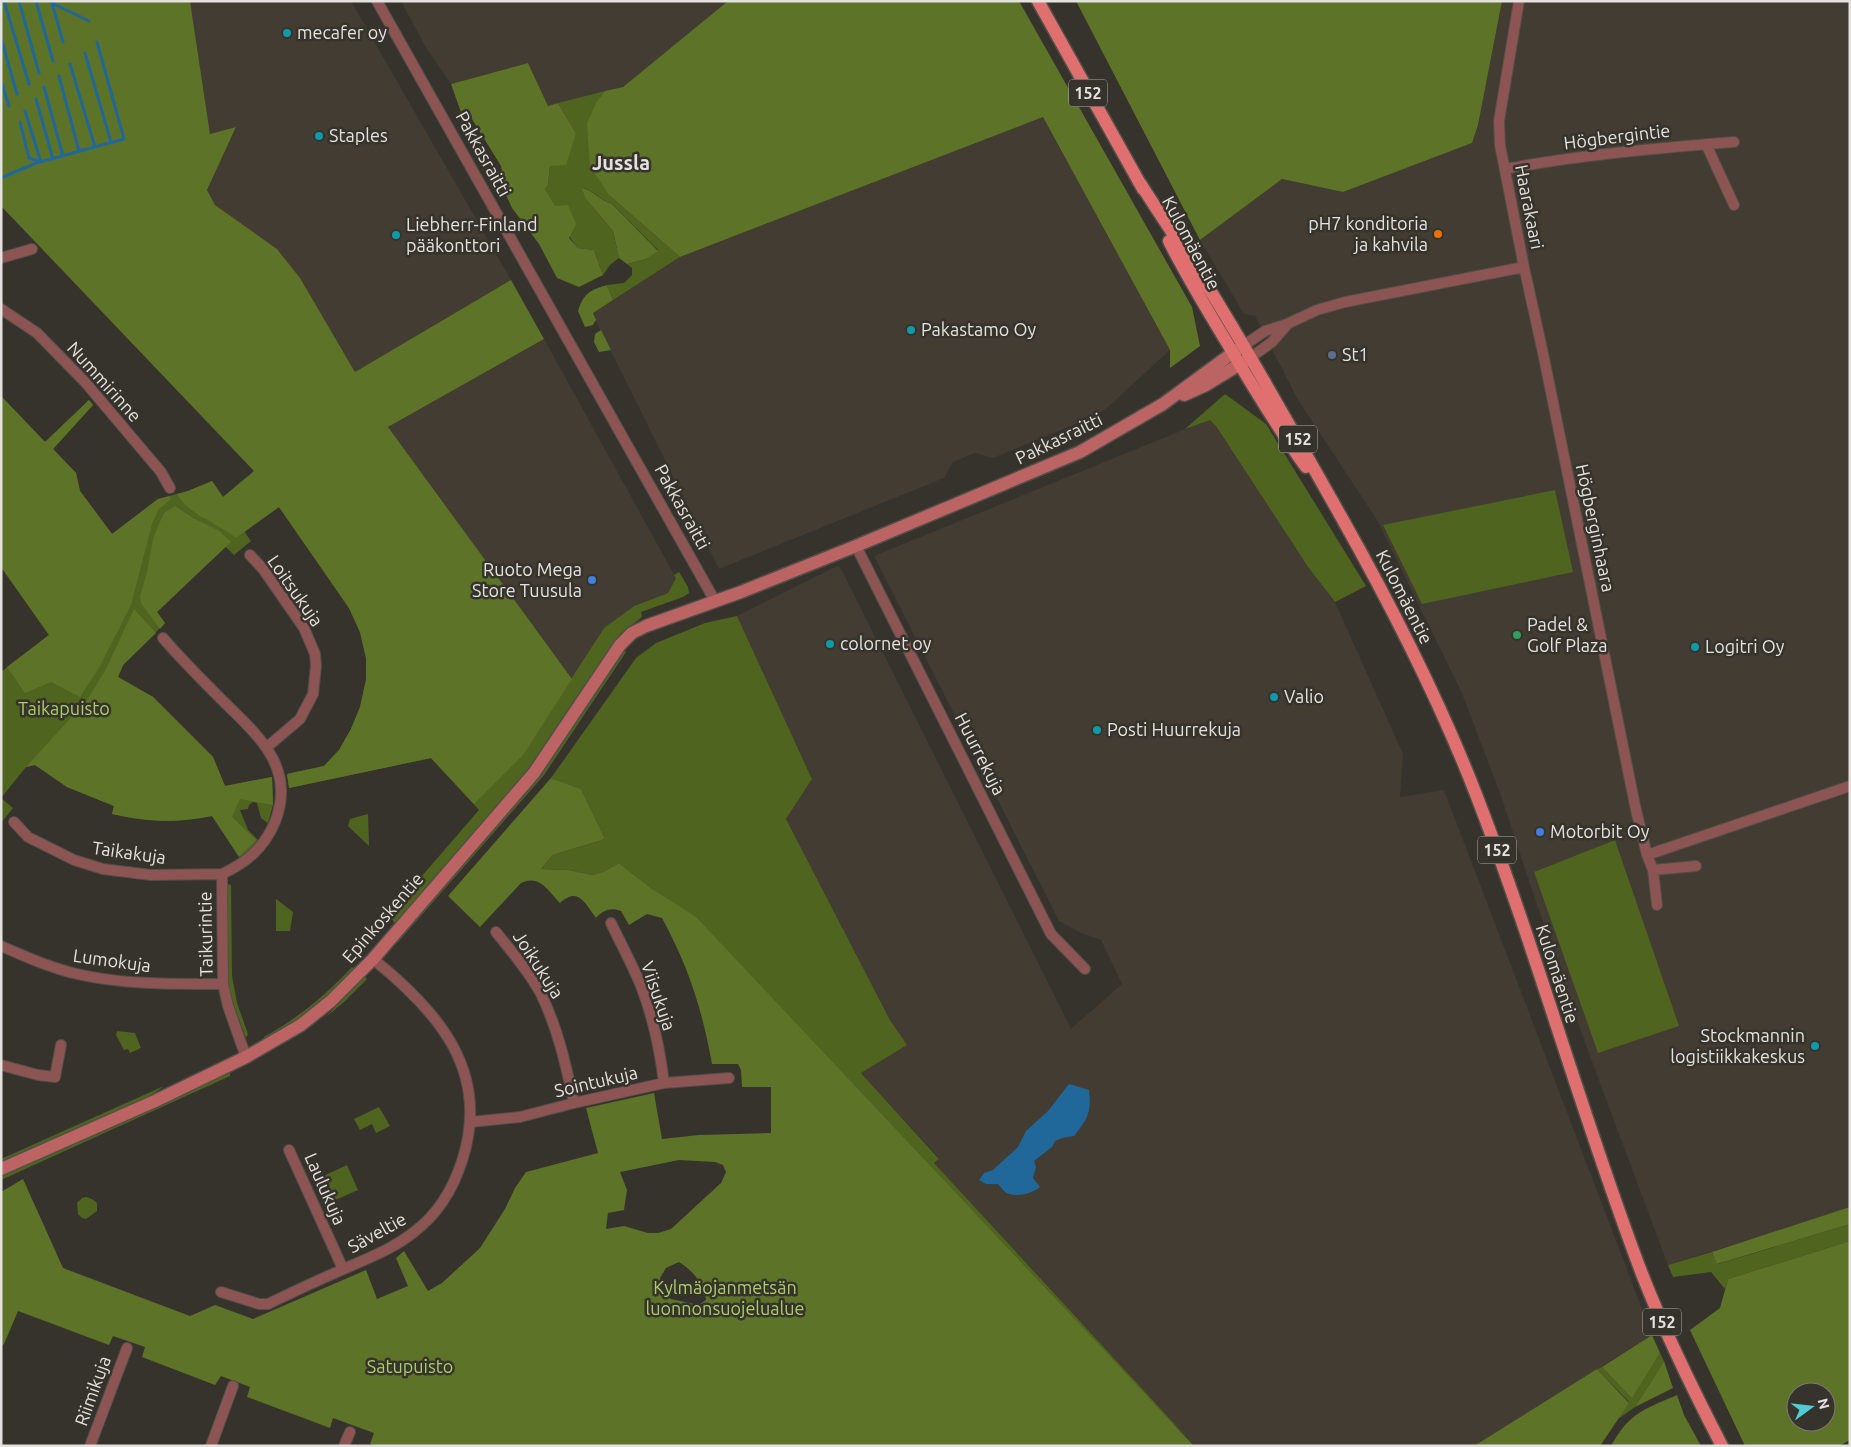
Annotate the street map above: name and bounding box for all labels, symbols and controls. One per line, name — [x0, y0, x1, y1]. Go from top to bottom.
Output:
place label: mecafer oy — [297, 22, 387, 42]
marker: mecafer oy — [281, 27, 293, 39]
road number: 152 — [1069, 80, 1107, 106]
street label: Pakkasraitti — [452, 108, 515, 199]
street label: Högbergintie — [1563, 120, 1671, 152]
place label: Staples — [329, 125, 388, 145]
marker: Staples — [313, 130, 325, 142]
district label: Jussla — [592, 151, 650, 174]
street label: Haarakaari — [1512, 163, 1548, 251]
street label: Kulomäentie — [1159, 192, 1225, 293]
place label: pH7 konditoria ja kahvila — [1308, 213, 1428, 254]
place label: Liebherr-Finland pääkonttori — [406, 214, 538, 255]
marker: pH7 konditoria ja kahvila — [1432, 228, 1444, 240]
marker: Liebherr-Finland pääkonttori — [390, 229, 402, 241]
place label: Pakastamo Oy — [921, 319, 1036, 339]
marker: Pakastamo Oy — [905, 324, 917, 336]
street label: Nummirinne — [64, 337, 146, 425]
place label: St1 — [1342, 344, 1369, 364]
marker: St1 — [1326, 349, 1338, 361]
street label: Pakkasraitti — [1012, 408, 1105, 468]
road number: 152 — [1279, 426, 1317, 452]
street label: Pakkasraitti — [651, 461, 714, 552]
street label: Högberginhaara — [1573, 462, 1619, 594]
street label: Kulomäentie — [1373, 546, 1437, 647]
street label: Loitsukuja — [264, 551, 328, 630]
place label: Ruoto Mega Store Tuusula — [472, 559, 582, 600]
marker: Ruoto Mega Store Tuusula — [586, 574, 598, 586]
place label: Padel & Golf Plaza — [1527, 614, 1607, 655]
marker: Padel & Golf Plaza — [1511, 629, 1523, 641]
place label: colornet oy — [840, 633, 932, 653]
place label: Logitri Oy — [1705, 636, 1785, 656]
marker: colornet oy — [824, 638, 836, 650]
marker: Logitri Oy — [1689, 641, 1701, 653]
place label: Valio — [1284, 686, 1324, 706]
marker: Valio — [1268, 691, 1280, 703]
park label: Taikapuisto — [18, 698, 110, 718]
street label: Huurrekuja — [952, 709, 1010, 798]
place label: Posti Huurrekuja — [1107, 719, 1241, 739]
marker: Posti Huurrekuja — [1091, 724, 1103, 736]
place label: Motorbit Oy — [1550, 821, 1650, 841]
marker: Motorbit Oy — [1534, 826, 1546, 838]
road number: 152 — [1478, 836, 1516, 864]
street label: Taikakuja — [91, 837, 167, 867]
street label: Epinkoskentie — [338, 868, 427, 966]
street label: Taikurintie — [194, 891, 216, 977]
street label: Kulomäentie — [1533, 922, 1583, 1026]
street label: Joikukuja — [510, 927, 568, 1002]
street label: Lumokuja — [72, 945, 152, 975]
street label: Viisukuja — [638, 958, 680, 1033]
place label: Stockmannin logistiikkakeskus — [1670, 1025, 1805, 1066]
marker: Stockmannin logistiikkakeskus — [1809, 1040, 1821, 1052]
street label: Sointukuja — [552, 1062, 639, 1100]
street label: Laulukuja — [301, 1149, 351, 1228]
street label: Säveltie — [344, 1208, 409, 1256]
park label: Kylmäojanmetsän luonnonsuojelualue — [646, 1277, 805, 1318]
road number: 152 — [1643, 1308, 1681, 1335]
street label: Riimikuja — [70, 1353, 114, 1428]
park label: Satupuisto — [367, 1356, 453, 1376]
north arrow — [1786, 1382, 1836, 1432]
text: N — [1814, 1397, 1833, 1411]

